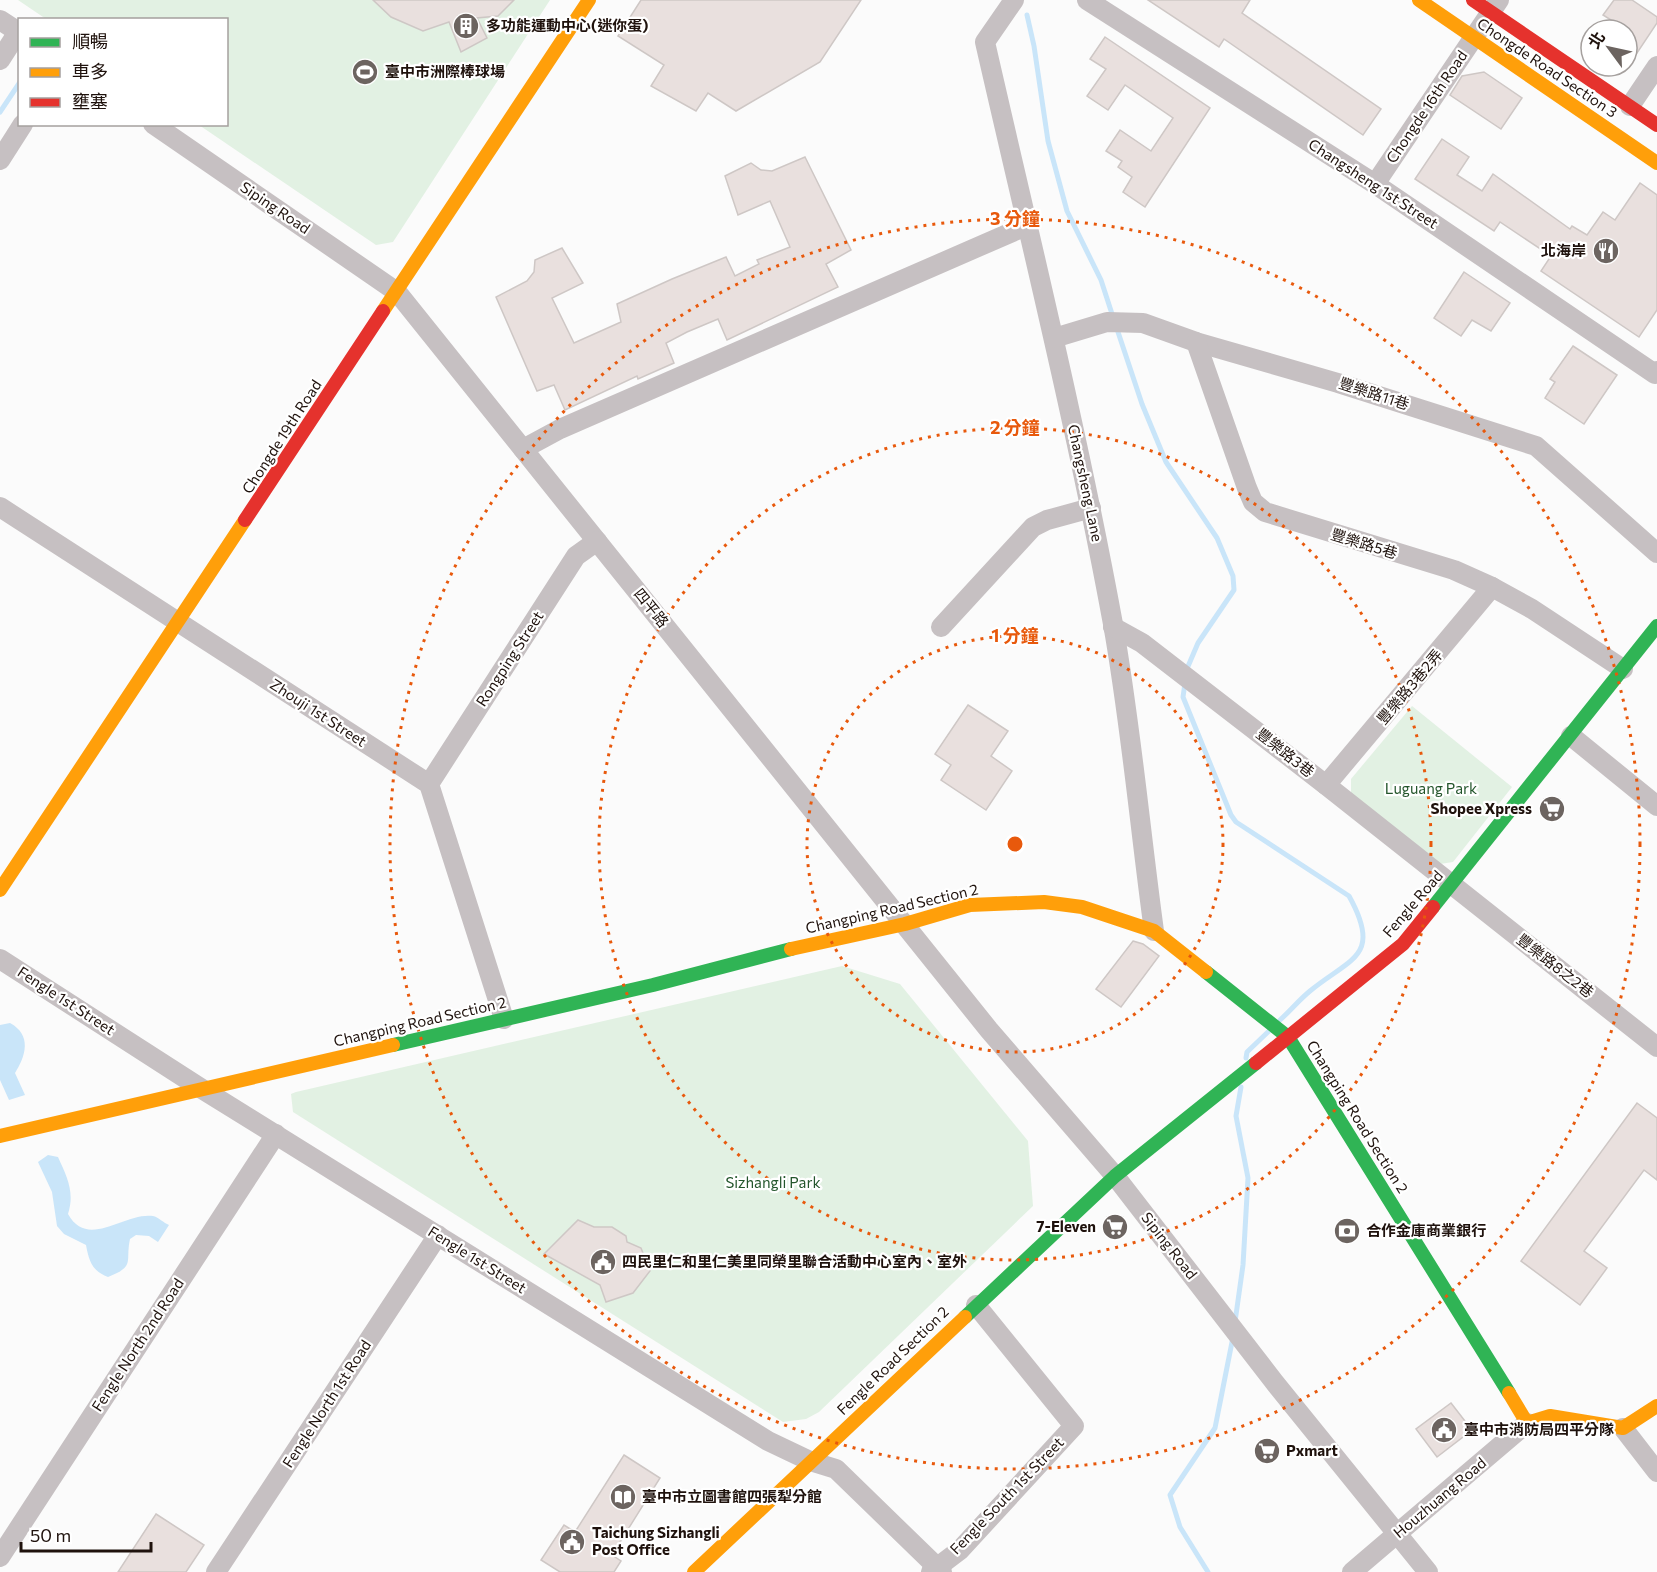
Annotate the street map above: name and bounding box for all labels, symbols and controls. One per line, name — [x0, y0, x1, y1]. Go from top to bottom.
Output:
building icon: 多功能運動中心(迷你蛋) — [451, 11, 481, 41]
street label: Chongde Road Section 3 — [1474, 14, 1621, 121]
place label: 多功能運動中心(迷你蛋) — [486, 16, 648, 34]
legend — [18, 18, 228, 126]
north arrow — [1579, 18, 1639, 78]
text: 北 — [1584, 28, 1608, 51]
text: 順暢 — [72, 30, 108, 52]
street label: Chongde 16th Road — [1382, 47, 1471, 166]
sports icon: 臺中市洲際棒球場 — [350, 57, 380, 87]
text: 車多 — [72, 60, 108, 82]
place label: 臺中市洲際棒球場 — [385, 62, 505, 80]
text: 壅塞 — [72, 90, 108, 112]
street label: Changsheng 1st Street — [1305, 134, 1442, 232]
street label: Siping Road — [237, 177, 314, 237]
text: 3 分鐘 — [990, 207, 1040, 229]
restaurant icon: 北海岸 — [1591, 236, 1621, 266]
place label: 北海岸 — [1541, 241, 1586, 259]
street label: 豐樂路11巷 — [1337, 373, 1412, 413]
street label: Chongde 19th Road — [238, 376, 325, 497]
text: 2 分鐘 — [990, 416, 1040, 438]
street label: Changsheng Lane — [1065, 423, 1107, 543]
street label: 豐樂路5巷 — [1329, 524, 1400, 562]
street label: 四平路 — [631, 584, 673, 631]
street label: Rongping Street — [472, 607, 547, 709]
text: 1 分鐘 — [991, 624, 1039, 646]
street label: 豐樂路3巷2弄 — [1373, 645, 1446, 727]
street label: Zhouji 1st Street — [267, 674, 370, 750]
street label: 豐樂路3巷 — [1253, 724, 1318, 780]
park label: Luguang Park — [1385, 779, 1477, 797]
supermarket icon: Shopee Xpress — [1537, 794, 1567, 824]
place label: Shopee Xpress — [1430, 799, 1532, 817]
centre of rings — [1005, 834, 1025, 854]
street label: Fengle Road — [1378, 866, 1446, 940]
street label: Changping Road Section 2 — [804, 879, 980, 937]
street label: 豐樂路8之2巷 — [1514, 930, 1598, 1001]
street label: Fengle 1st Street — [15, 962, 118, 1038]
street label: Changping Road Section 2 — [332, 992, 508, 1050]
street label: Changping Road Section 2 — [1303, 1037, 1412, 1196]
park label: Sizhangli Park — [725, 1173, 821, 1191]
street label: Siping Road — [1138, 1208, 1202, 1282]
supermarket icon: 7-Eleven — [1100, 1212, 1130, 1242]
bank icon: 合作金庫商業銀行 — [1332, 1216, 1362, 1246]
place label: 7-Eleven — [1036, 1217, 1096, 1235]
place label: 合作金庫商業銀行 — [1366, 1221, 1486, 1239]
street label: Fengle 1st Street — [425, 1222, 530, 1296]
public building icon: 四民里仁和里仁美里同榮里聯合活動中心室內、室外 — [588, 1247, 618, 1277]
place label: 四民里仁和里仁美里同榮里聯合活動中心室內、室外 — [622, 1252, 967, 1270]
street label: Fengle North 2nd Road — [87, 1275, 187, 1414]
street label: Fengle Road Section 2 — [833, 1302, 952, 1418]
street label: Fengle North 1st Road — [278, 1336, 374, 1471]
public building icon: 臺中市消防局四平分隊 — [1429, 1415, 1459, 1445]
place label: 臺中市消防局四平分隊 — [1464, 1420, 1614, 1438]
street label: Fengle South 1st Street — [946, 1433, 1067, 1558]
supermarket icon: Pxmart — [1252, 1436, 1282, 1466]
place label: Pxmart — [1286, 1441, 1338, 1459]
street label: Houzhuang Road — [1389, 1453, 1489, 1541]
library icon: 臺中市立圖書館四張犁分館 — [608, 1482, 638, 1512]
place label: 臺中市立圖書館四張犁分館 — [642, 1487, 822, 1505]
scale bar — [21, 1515, 152, 1553]
place label: Taichung Sizhangli Post Office — [592, 1523, 720, 1558]
text: 50 m — [30, 1524, 71, 1546]
public building icon: Taichung Sizhangli Post Office — [557, 1527, 587, 1557]

